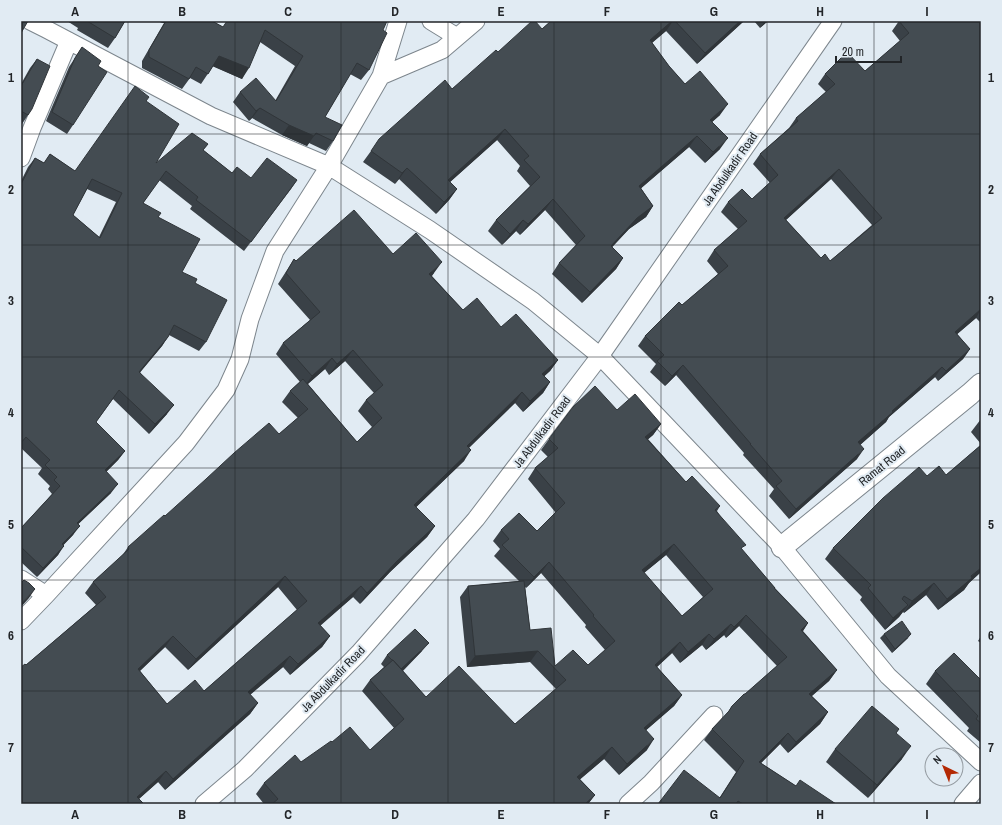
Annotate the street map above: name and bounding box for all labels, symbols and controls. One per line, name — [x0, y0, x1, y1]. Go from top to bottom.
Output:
text: A — [71, 3, 79, 20]
text: B — [178, 3, 186, 20]
text: C — [284, 3, 292, 20]
text: D — [391, 3, 399, 20]
text: E — [497, 3, 505, 20]
text: F — [604, 3, 611, 20]
text: G — [710, 3, 718, 20]
text: H — [816, 3, 824, 20]
text: I — [926, 3, 929, 20]
scale bar — [836, 38, 901, 64]
text: 20 m — [842, 44, 864, 60]
text: 1 — [8, 69, 14, 86]
text: 1 — [988, 69, 994, 86]
street label: Ja Abdulkadir Road — [699, 129, 761, 209]
text: 2 — [8, 181, 14, 198]
text: 2 — [988, 181, 994, 198]
text: 3 — [8, 292, 14, 309]
text: 3 — [988, 292, 994, 309]
street label: Ja Abdulkadir Road — [510, 393, 574, 471]
text: 4 — [8, 404, 14, 421]
text: 4 — [988, 404, 994, 421]
street label: Ramat Road — [855, 442, 909, 490]
text: 5 — [8, 516, 14, 533]
text: 5 — [988, 516, 994, 533]
text: 6 — [8, 627, 14, 644]
text: 6 — [988, 627, 994, 644]
street label: Ja Abdulkadir Road — [297, 643, 369, 715]
text: 7 — [8, 739, 14, 756]
text: 7 — [988, 739, 994, 756]
north arrow — [924, 747, 964, 787]
text: N — [930, 752, 944, 767]
text: A — [71, 806, 79, 823]
text: B — [178, 806, 186, 823]
text: C — [284, 806, 292, 823]
text: D — [391, 806, 399, 823]
text: E — [497, 806, 505, 823]
text: F — [604, 806, 611, 823]
text: G — [710, 806, 718, 823]
text: H — [816, 806, 824, 823]
text: I — [926, 806, 929, 823]

